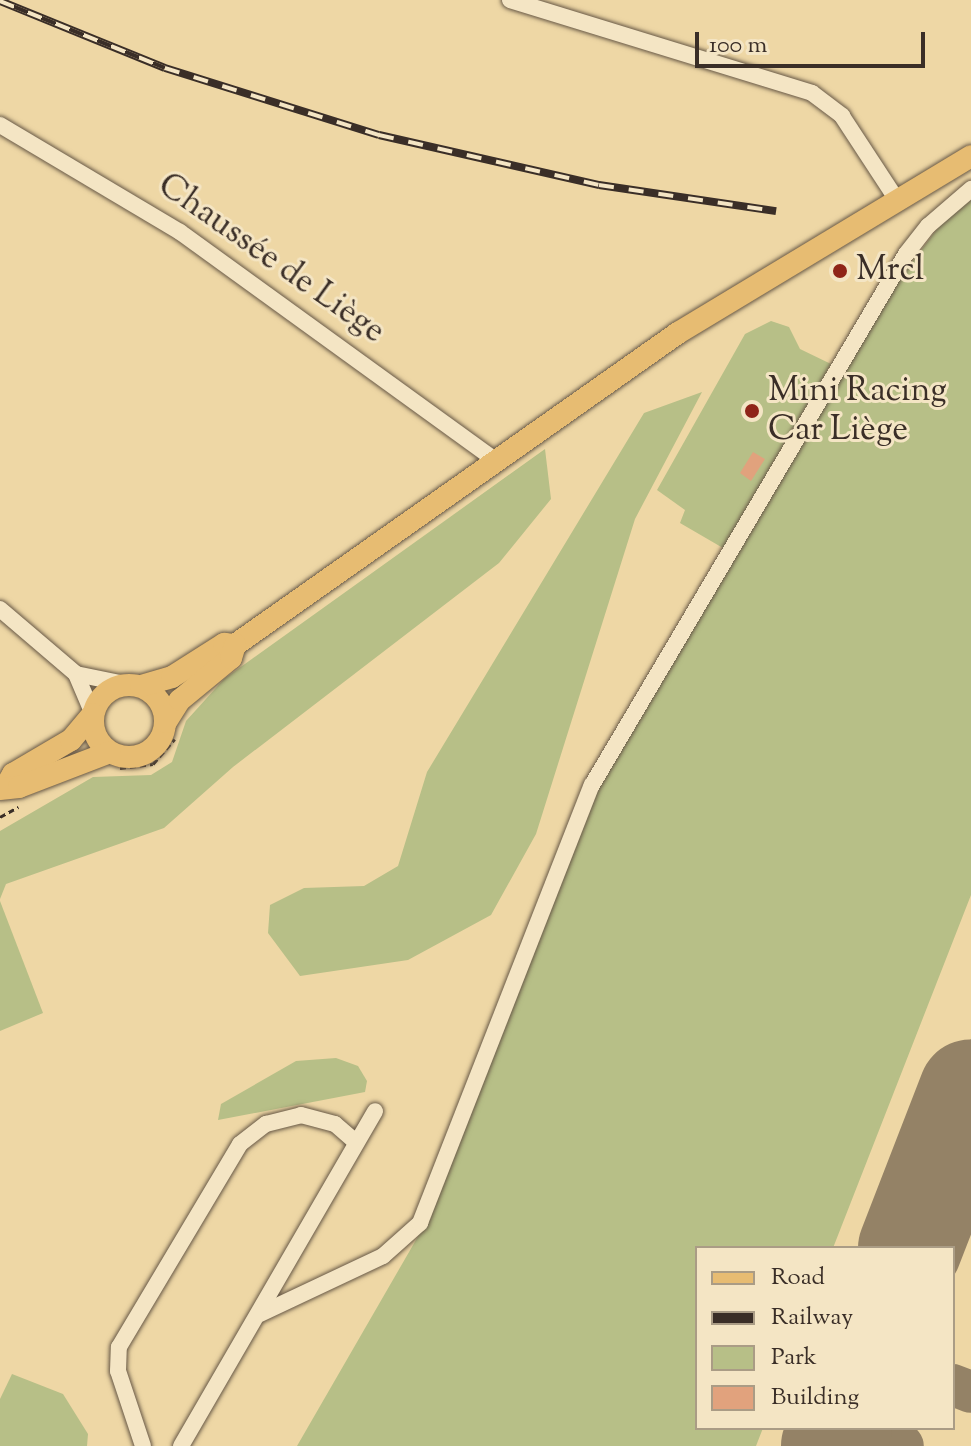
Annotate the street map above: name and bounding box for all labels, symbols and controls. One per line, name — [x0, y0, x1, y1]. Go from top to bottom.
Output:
scale bar — [699, 16, 929, 66]
text: 100 m — [709, 29, 767, 63]
street label: Chaussée de Liège — [150, 165, 392, 353]
place label: Mrcl — [856, 251, 924, 291]
marker: Mrcl — [831, 262, 849, 280]
place label: Mini Racing Car Liège — [768, 371, 947, 450]
marker: Mini Racing Car Liège — [743, 402, 761, 420]
legend — [695, 1246, 955, 1430]
text: Road — [771, 1261, 825, 1295]
text: Railway — [771, 1301, 853, 1335]
text: Park — [771, 1341, 817, 1375]
text: Building — [771, 1381, 859, 1415]

